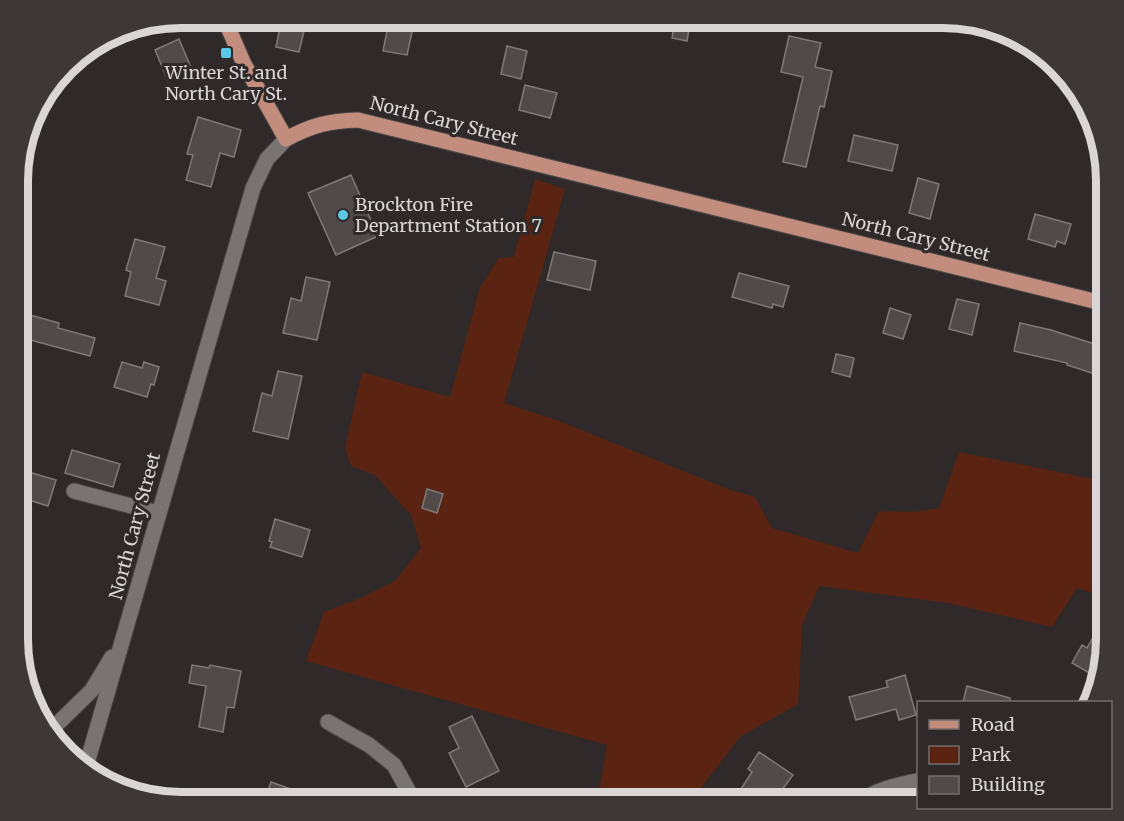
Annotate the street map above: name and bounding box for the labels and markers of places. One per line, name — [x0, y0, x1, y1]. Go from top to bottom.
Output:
marker: Winter St. and North Cary St. — [219, 46, 233, 60]
place label: Winter St. and North Cary St. — [164, 61, 287, 105]
place label: Brockton Fire Department Station 7 — [355, 193, 542, 237]
marker: Brockton Fire Department Station 7 — [336, 208, 350, 222]

